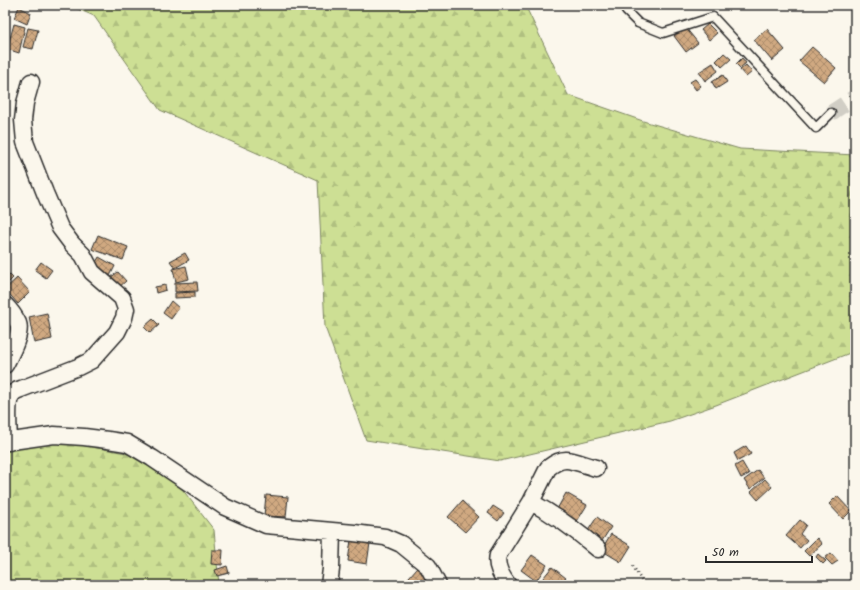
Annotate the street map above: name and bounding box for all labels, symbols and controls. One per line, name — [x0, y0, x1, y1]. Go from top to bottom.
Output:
scale bar — [706, 538, 812, 564]
text: 50 m — [712, 543, 739, 562]

